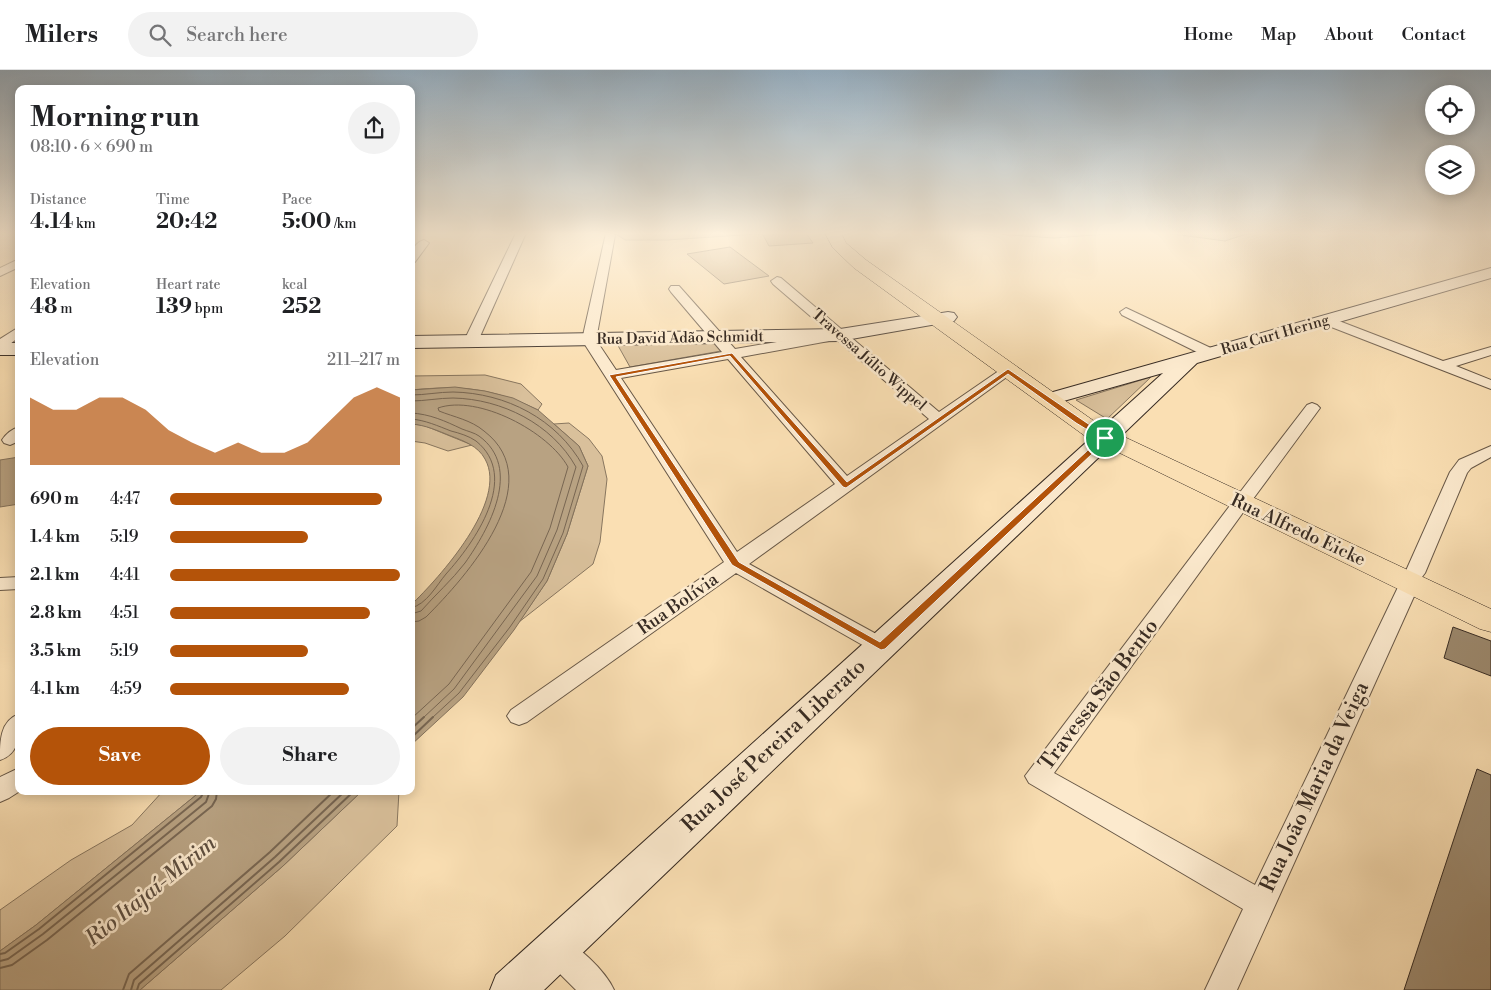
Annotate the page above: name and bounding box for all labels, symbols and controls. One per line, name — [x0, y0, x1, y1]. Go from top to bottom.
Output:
search box — [128, 12, 478, 57]
text: Milers — [25, 20, 98, 50]
icon: search — [146, 21, 174, 49]
text: Search here — [186, 23, 288, 47]
text: Home — [1184, 23, 1233, 46]
text: Map — [1261, 23, 1297, 46]
text: About — [1325, 23, 1374, 46]
text: Contact — [1402, 23, 1466, 46]
map controls — [1425, 85, 1475, 195]
button: locate — [1425, 85, 1475, 135]
text: Morning run — [30, 100, 199, 135]
button: share — [348, 102, 400, 154]
text: 08:10 · 6 × 690 m — [30, 137, 153, 157]
button: layers — [1425, 145, 1475, 195]
text: Distance — [30, 191, 87, 209]
text: Time — [156, 191, 190, 209]
text: Pace — [282, 191, 312, 209]
text: 4.14 — [30, 209, 73, 235]
text: 20:42 — [156, 209, 217, 235]
text: 5:00 — [282, 209, 331, 235]
text: km — [73, 215, 96, 233]
text: /km — [331, 215, 356, 233]
text: Elevation — [30, 276, 91, 294]
text: Heart rate — [156, 276, 221, 294]
text: kcal — [282, 276, 307, 294]
text: 48 — [30, 294, 57, 320]
text: 139 — [156, 294, 192, 320]
text: 252 — [282, 294, 321, 320]
text: m — [57, 300, 73, 318]
text: bpm — [192, 300, 223, 318]
street label: Travessa Júlio Wippel — [808, 305, 931, 415]
street label: Rua Curt Hering — [1219, 310, 1332, 360]
street label: Rua David Adão Schmidt — [596, 327, 765, 349]
text: Elevation — [30, 350, 99, 370]
text: 211–217 m — [327, 350, 400, 370]
pin — [1084, 417, 1126, 459]
icon: arrive — [1091, 424, 1119, 452]
text: 690 m — [30, 489, 79, 509]
text: 4:47 — [110, 489, 140, 509]
street label: Rua Alfredo Eicke — [1227, 489, 1369, 571]
text: 1.4 km — [30, 527, 80, 547]
text: 5:19 — [110, 527, 138, 547]
text: 2.1 km — [30, 565, 79, 585]
text: 4:41 — [110, 565, 140, 585]
street label: Rua Bolívia — [633, 567, 724, 640]
text: 2.8 km — [30, 603, 82, 623]
text: 4:51 — [110, 603, 139, 623]
street label: Travessa São Bento — [1034, 614, 1164, 776]
text: 3.5 km — [30, 641, 81, 661]
text: 5:19 — [110, 641, 138, 661]
street label: Rua José Pereira Liberato — [677, 654, 871, 838]
street label: Rua João Maria da Veiga — [1255, 678, 1375, 896]
text: 4.1 km — [30, 679, 80, 699]
text: 4:59 — [110, 679, 142, 699]
button: Save — [30, 727, 210, 785]
button: Share — [220, 727, 400, 785]
water label: Rio Itajaí-Mirim — [79, 830, 222, 953]

